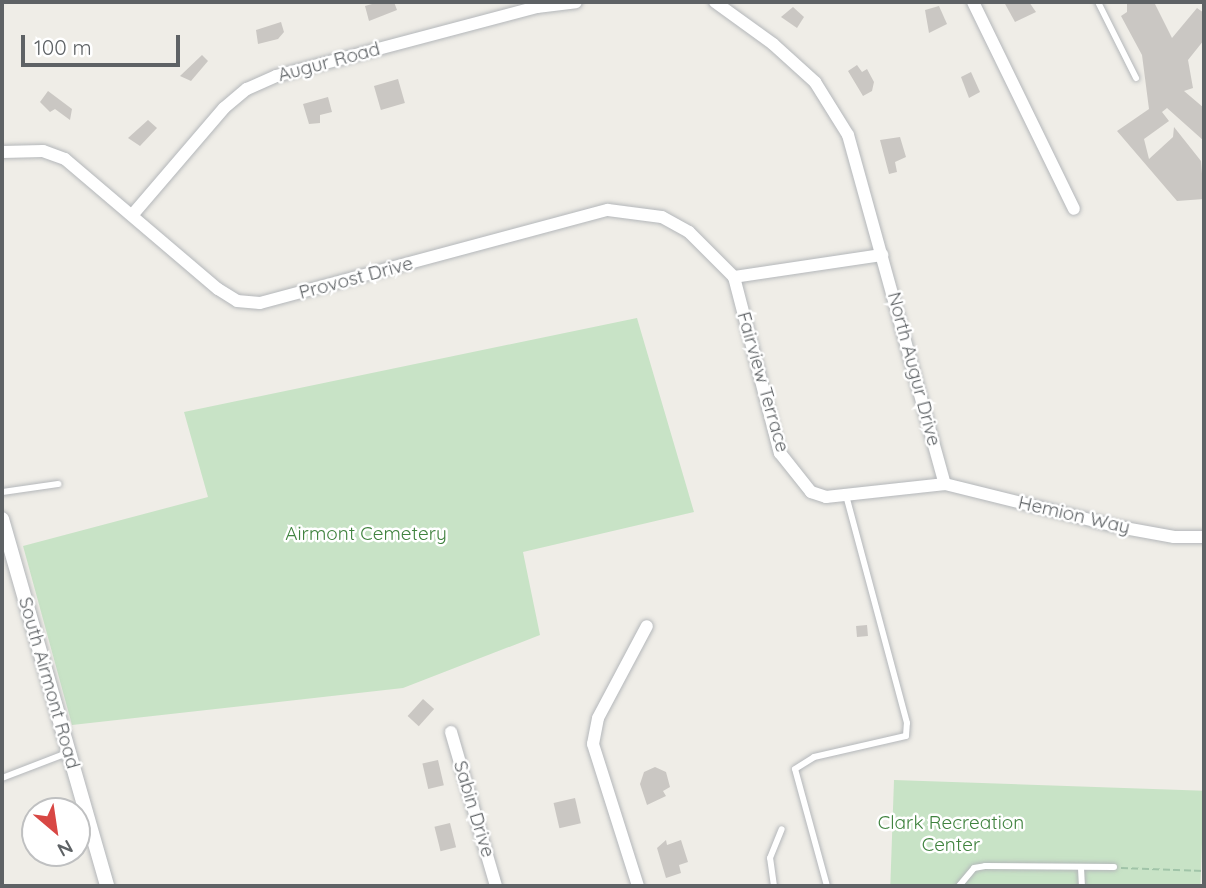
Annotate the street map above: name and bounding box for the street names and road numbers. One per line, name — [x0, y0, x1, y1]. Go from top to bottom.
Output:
street label: Augur Road — [275, 37, 383, 87]
street label: Provost Drive — [296, 252, 416, 304]
street label: North Augur Drive — [882, 289, 946, 449]
street label: Fairview Terrace — [732, 309, 794, 455]
street label: Hemion Way — [1016, 491, 1132, 539]
street label: South Airmont Road — [14, 594, 84, 772]
street label: Sabin Drive — [449, 758, 499, 860]

